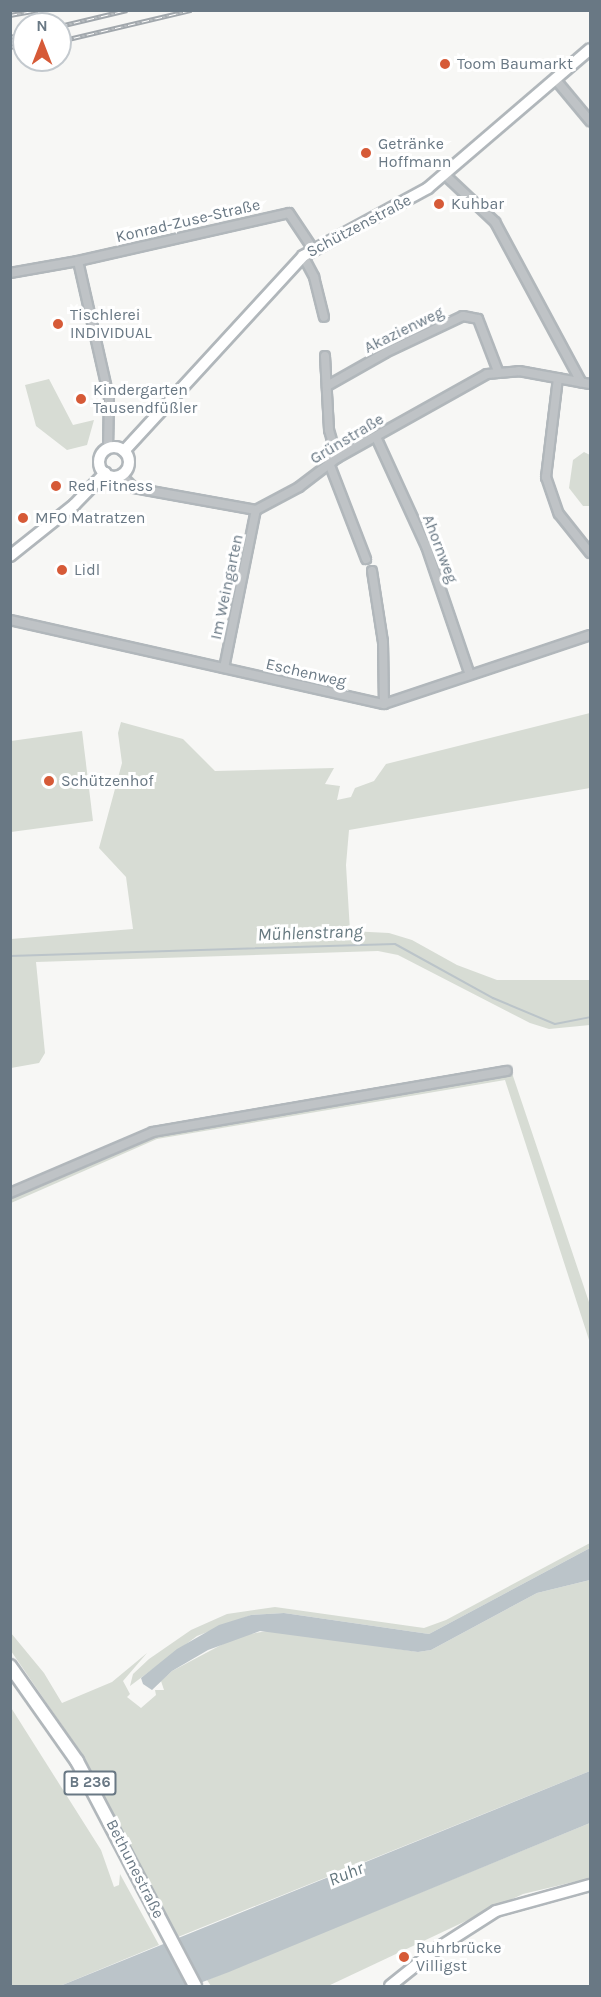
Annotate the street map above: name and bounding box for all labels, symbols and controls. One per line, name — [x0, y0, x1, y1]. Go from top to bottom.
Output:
north arrow — [12, 12, 72, 72]
text: N — [36, 16, 48, 35]
place label: Toom Baumarkt — [457, 54, 573, 74]
marker: Toom Baumarkt — [438, 57, 452, 71]
place label: Getränke Hoffmann — [378, 134, 451, 172]
marker: Getränke Hoffmann — [359, 146, 373, 160]
street label: Schützenstraße — [303, 190, 415, 262]
place label: Kuhbar — [451, 194, 504, 214]
street label: Konrad-Zuse-Straße — [114, 195, 262, 247]
marker: Kuhbar — [432, 197, 446, 211]
street label: Akazienweg — [361, 303, 447, 357]
place label: Tischlerei INDIVIDUAL — [70, 305, 152, 343]
marker: Tischlerei INDIVIDUAL — [51, 317, 65, 331]
place label: Kindergarten Tausendfüßler — [93, 380, 197, 418]
marker: Kindergarten Tausendfüßler — [74, 392, 88, 406]
street label: Grünstraße — [307, 410, 387, 468]
place label: Red Fitness — [68, 476, 153, 496]
marker: Red Fitness — [49, 479, 63, 493]
place label: MFO Matratzen — [35, 508, 146, 528]
marker: MFO Matratzen — [16, 511, 30, 525]
street label: Ahornweg — [418, 512, 462, 586]
street label: Im Weingarten — [206, 533, 248, 641]
place label: Lidl — [74, 560, 100, 580]
marker: Lidl — [55, 563, 69, 577]
street label: Eschenweg — [264, 654, 348, 692]
place label: Schützenhof — [61, 771, 154, 791]
marker: Schützenhof — [42, 774, 56, 788]
water label: Mühlenstrang — [257, 920, 363, 946]
road number: B 236 — [63, 1771, 117, 1795]
street label: Bethunestraße — [102, 1816, 168, 1922]
water label: Ruhr — [325, 1857, 367, 1891]
place label: Ruhrbrücke Villigst — [416, 1938, 501, 1976]
marker: Ruhrbrücke Villigst — [397, 1950, 411, 1964]

